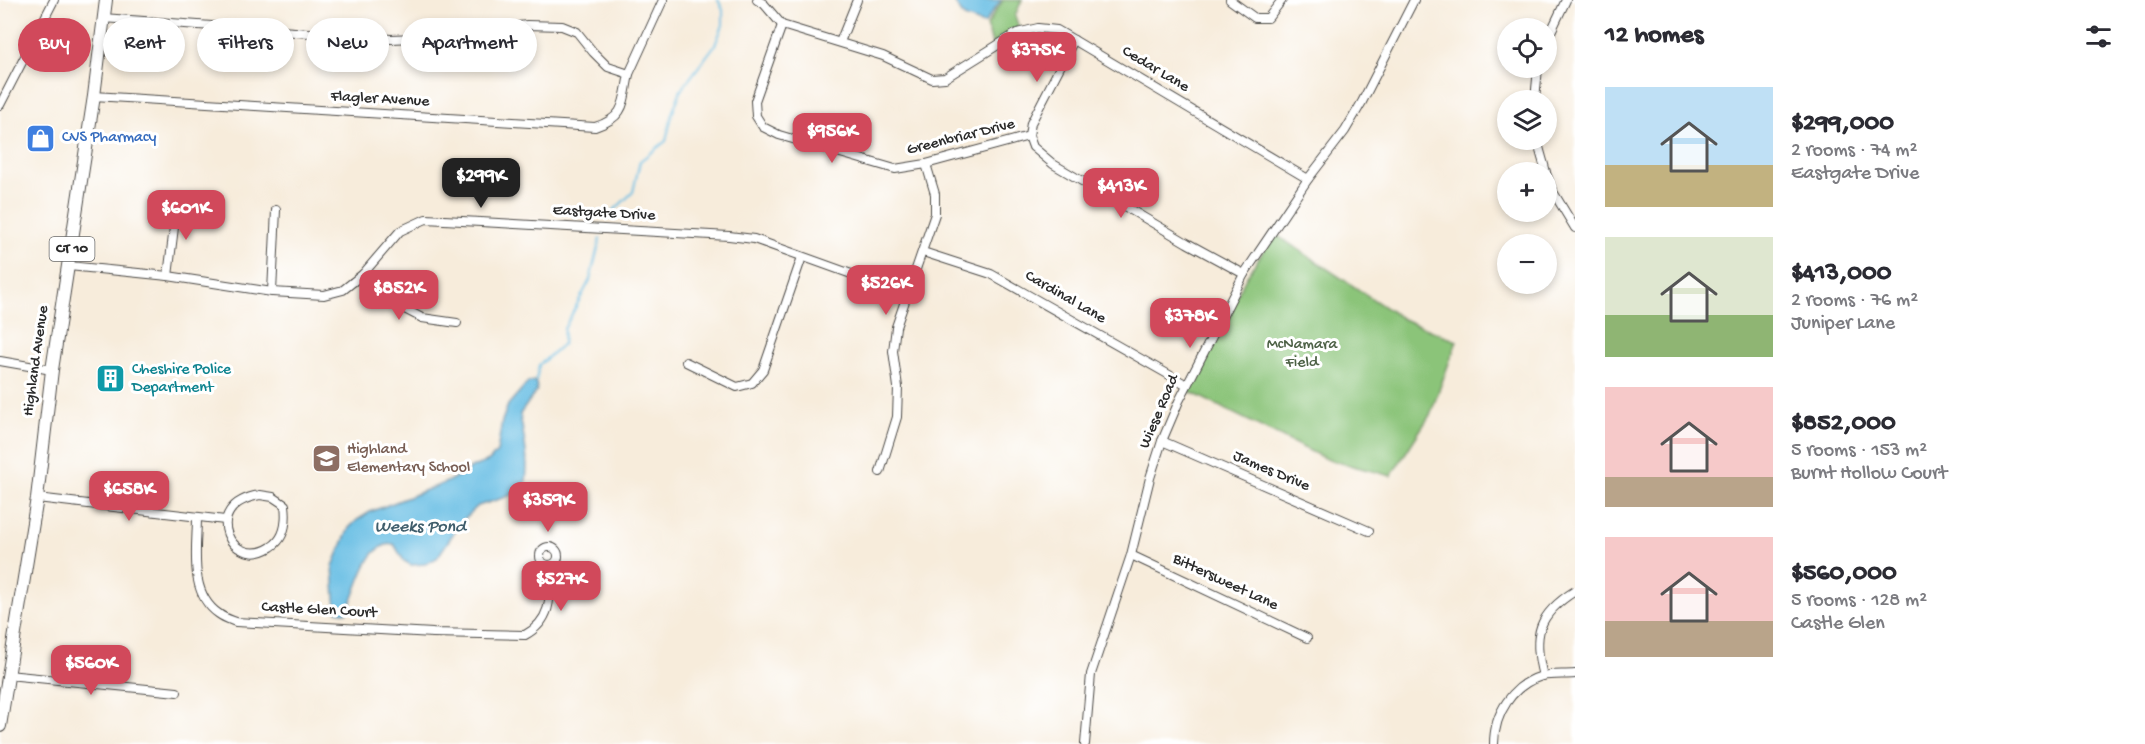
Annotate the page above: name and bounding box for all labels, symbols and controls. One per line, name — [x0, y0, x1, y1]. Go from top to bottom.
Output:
chip: Buy — [18, 18, 91, 72]
chip: Rent — [103, 18, 185, 72]
chip: Filters — [197, 18, 294, 72]
chip: New — [306, 18, 389, 72]
chip: Apartment — [401, 18, 537, 72]
map controls — [1497, 18, 1557, 294]
button: locate — [1497, 18, 1557, 78]
icon: filters — [2082, 20, 2115, 53]
text: 12 homes — [1605, 21, 1703, 52]
pin: $375K — [995, 32, 1079, 83]
text: $375K — [1011, 40, 1063, 63]
street label: Cedar Lane — [1118, 42, 1193, 98]
street label: Flagler Avenue — [329, 88, 431, 112]
button: layers — [1497, 90, 1557, 150]
text: $299,000 — [1791, 109, 1894, 140]
icon: home — [1653, 111, 1725, 183]
pin: $956K — [790, 113, 874, 164]
street label: Greenbriar Drive — [905, 115, 1018, 161]
text: $956K — [807, 121, 857, 144]
shop icon: CVS Pharmacy — [25, 122, 57, 154]
place label: CVS Pharmacy — [62, 129, 156, 148]
text: 2 rooms · 74 m² — [1791, 140, 1917, 163]
pin: $299K — [439, 158, 523, 209]
button: + — [1497, 162, 1557, 222]
text: Eastgate Drive — [1791, 163, 1919, 186]
text: $299K — [456, 166, 506, 189]
pin: $413K — [1079, 168, 1163, 219]
text: $413K — [1097, 176, 1145, 199]
pin: $601K — [144, 190, 228, 241]
text: $601K — [161, 198, 211, 221]
street label: Eastgate Drive — [552, 202, 657, 226]
button: − — [1497, 234, 1557, 294]
road number: CT 10 — [50, 237, 94, 261]
text: $413,000 — [1791, 259, 1891, 290]
icon: home — [1653, 261, 1725, 333]
pin: $526K — [844, 265, 928, 316]
street label: Cardinal Lane — [1021, 267, 1110, 329]
pin: $852K — [357, 270, 441, 321]
text: $526K — [861, 273, 911, 296]
text: $852K — [373, 278, 425, 301]
text: 2 rooms · 76 m² — [1791, 290, 1918, 313]
pin: $378K — [1148, 298, 1232, 349]
street label: Highland Avenue — [20, 304, 54, 418]
text: $378K — [1164, 306, 1216, 329]
text: Juniper Lane — [1791, 313, 1895, 336]
park label: McNamara Field — [1267, 336, 1338, 373]
place label: Cheshire Police Department — [131, 361, 232, 398]
building icon: Cheshire Police Department — [95, 363, 127, 395]
street label: Wiese Road — [1136, 371, 1185, 452]
text: $852,000 — [1791, 409, 1896, 440]
icon: home — [1653, 411, 1725, 483]
text: 5 rooms · 153 m² — [1791, 440, 1927, 463]
place label: Highland Elementary School — [347, 441, 470, 478]
school or university icon: Highland Elementary School — [310, 443, 342, 475]
street label: James Drive — [1230, 447, 1313, 497]
text: Burnt Hollow Court — [1791, 463, 1947, 486]
pin: $658K — [87, 471, 171, 522]
text: $658K — [103, 479, 155, 502]
pin: $359K — [506, 482, 590, 533]
text: $359K — [523, 490, 573, 513]
water label: Weeks Pond — [374, 517, 468, 538]
street label: Bittersweet Lane — [1168, 550, 1282, 616]
text: $560,000 — [1791, 559, 1897, 590]
pin: $527K — [519, 561, 603, 612]
icon: home — [1653, 561, 1725, 633]
text: $527K — [536, 569, 586, 592]
text: 5 rooms · 128 m² — [1791, 590, 1927, 613]
street label: Castle Glen Court — [261, 598, 379, 624]
text: Castle Glen — [1791, 613, 1885, 636]
pin: $560K — [49, 645, 133, 696]
text: $560K — [65, 653, 117, 676]

